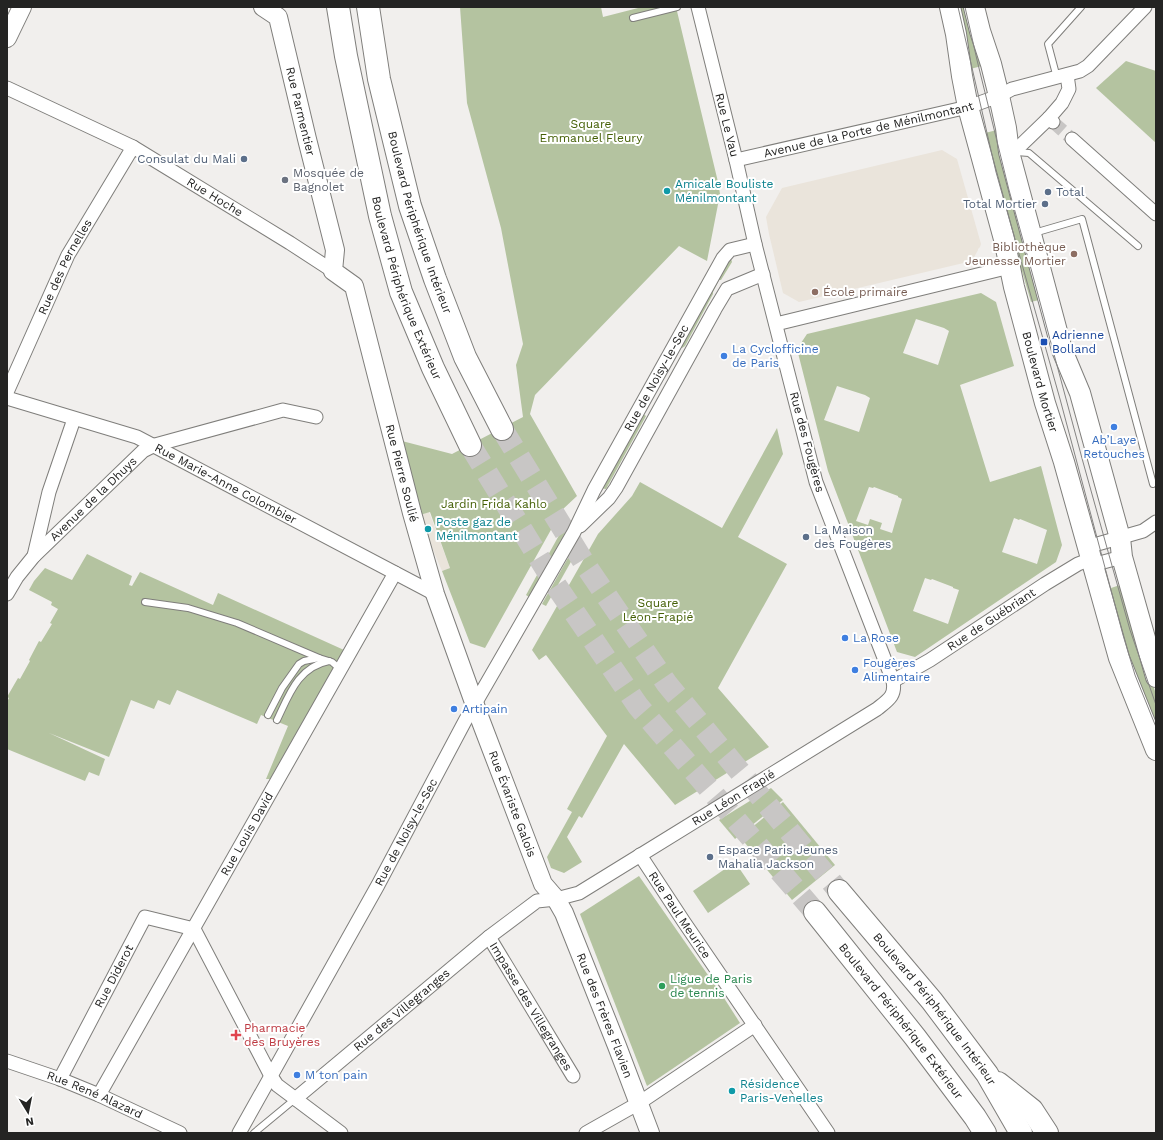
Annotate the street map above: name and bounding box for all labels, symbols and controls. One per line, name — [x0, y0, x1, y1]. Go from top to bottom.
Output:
street label: Rue Parmentier — [283, 65, 318, 157]
street label: Rue Le Vau — [712, 92, 742, 158]
street label: Avenue de la Porte de Ménilmontant — [762, 99, 975, 160]
park label: Square Emmanuel Fleury — [540, 117, 643, 145]
street label: Boulevard Périphérique Intérieur — [385, 130, 455, 316]
place label: Consulat du Mali — [137, 152, 236, 166]
marker: Consulat du Mali — [239, 154, 249, 164]
place label: Mosquée de Bagnolet — [293, 166, 364, 194]
street label: Rue Hoche — [184, 175, 246, 220]
marker: Mosquée de Bagnolet — [280, 175, 290, 185]
place label: Amicale Bouliste Ménilmontant — [675, 177, 773, 205]
place label: Total — [1056, 185, 1085, 199]
marker: Amicale Bouliste Ménilmontant — [662, 186, 672, 196]
marker: Total — [1043, 187, 1053, 197]
street label: Boulevard Périphérique Extérieur — [369, 195, 445, 382]
place label: Total Mortier — [963, 197, 1037, 211]
marker: Total Mortier — [1040, 199, 1050, 209]
street label: Rue des Pernelles — [35, 217, 95, 317]
place label: Bibliothèque Jeunesse Mortier — [965, 240, 1066, 268]
marker: Bibliothèque Jeunesse Mortier — [1069, 249, 1079, 259]
place label: École primaire — [823, 285, 908, 299]
marker: École primaire — [810, 287, 820, 297]
street label: Rue de Noisy-le-Sec — [621, 322, 692, 434]
place label: Adrienne Bolland — [1052, 328, 1104, 356]
street label: Boulevard Mortier — [1019, 330, 1061, 434]
marker: Adrienne Bolland — [1039, 337, 1049, 347]
place label: La Cyclofficine de Paris — [732, 342, 819, 370]
marker: La Cyclofficine de Paris — [719, 351, 729, 361]
street label: Rue des Fougères — [787, 390, 827, 494]
marker: Ab’Laye Retouches — [1109, 422, 1119, 432]
street label: Rue Pierre Soulié — [383, 423, 421, 524]
place label: Ab’Laye Retouches — [1083, 433, 1145, 461]
street label: Rue Marie-Anne Colombier — [152, 441, 299, 527]
street label: Avenue de la Dhuys — [47, 454, 140, 544]
park label: Jardin Frida Kahlo — [441, 497, 547, 511]
place label: Poste gaz de Ménilmontant — [436, 515, 518, 543]
place label: La Maison des Fougères — [814, 523, 891, 551]
marker: Poste gaz de Ménilmontant — [423, 524, 433, 534]
marker: La Maison des Fougères — [801, 532, 811, 542]
street label: Rue de Guébriant — [945, 585, 1038, 654]
park label: Square Léon-Frapié — [623, 596, 693, 624]
place label: La Rose — [853, 631, 899, 645]
marker: La Rose — [840, 633, 850, 643]
place label: Fougères Alimentaire — [863, 656, 930, 684]
marker: Fougères Alimentaire — [850, 665, 860, 675]
place label: Artipain — [462, 702, 508, 716]
marker: Artipain — [449, 704, 459, 714]
street label: Rue Évariste Galois — [486, 749, 539, 859]
street label: Rue Léon Frapié — [689, 767, 777, 829]
street label: Rue de Noisy-le-Sec — [372, 776, 440, 888]
street label: Rue Louis David — [218, 790, 276, 878]
place label: Espace Paris Jeunes Mahalia Jackson — [718, 843, 838, 871]
marker: Espace Paris Jeunes Mahalia Jackson — [705, 852, 715, 862]
street label: Rue Paul Meurice — [646, 869, 714, 961]
street label: Boulevard Périphérique Intérieur — [870, 930, 999, 1088]
street label: Impasse des Villegranges — [487, 939, 575, 1073]
street label: Boulevard Périphérique Extérieur — [836, 941, 966, 1102]
street label: Rue Diderot — [92, 942, 136, 1010]
street label: Rue des Frères Flavien — [574, 951, 635, 1080]
street label: Rue des Villegranges — [351, 966, 453, 1054]
place label: Ligue de Paris de tennis — [670, 972, 752, 1000]
marker: Ligue de Paris de tennis — [657, 981, 667, 991]
place label: Pharmacie des Bruyères — [244, 1021, 320, 1049]
marker: Pharmacie des Bruyères — [231, 1030, 241, 1040]
street label: Rue René Alazard — [45, 1068, 145, 1121]
place label: M ton pain — [305, 1068, 368, 1082]
marker: M ton pain — [292, 1070, 302, 1080]
place label: Résidence Paris-Venelles — [740, 1077, 823, 1105]
marker: Résidence Paris-Venelles — [727, 1086, 737, 1096]
north arrow — [8, 1092, 48, 1132]
text: N — [25, 1114, 35, 1128]

